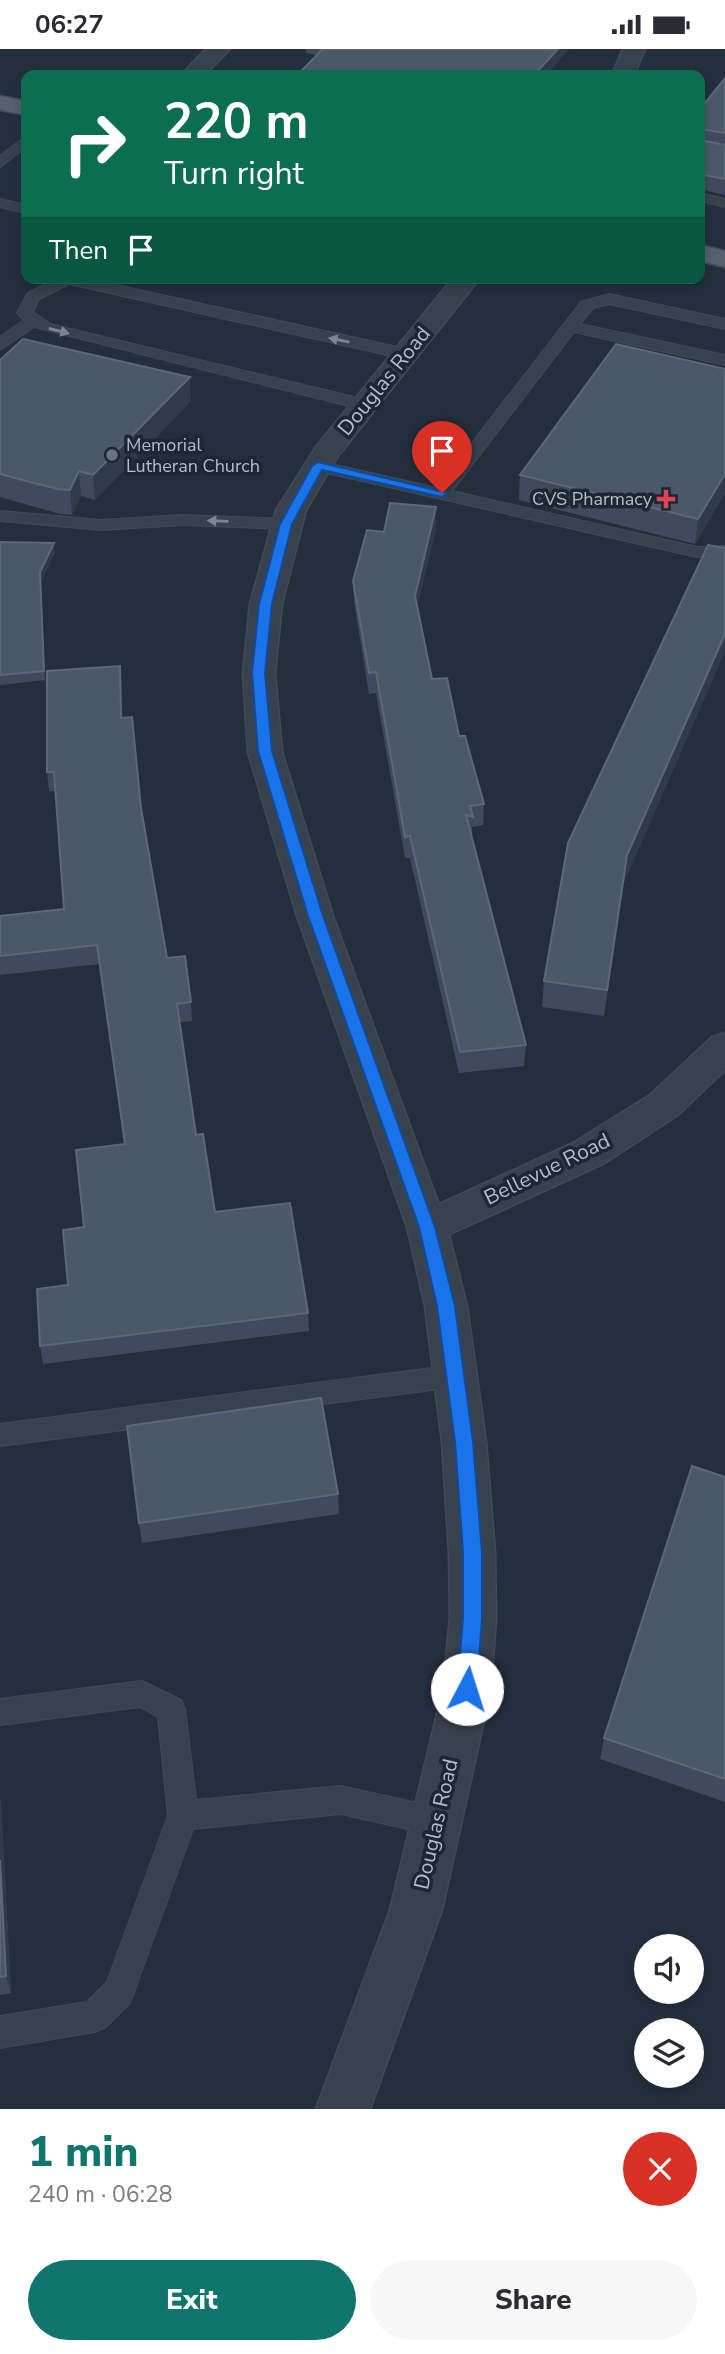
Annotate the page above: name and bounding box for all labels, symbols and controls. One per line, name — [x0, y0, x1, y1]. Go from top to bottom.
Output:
text: 06:27 — [35, 7, 104, 42]
text: 220 m — [164, 88, 308, 155]
icon: right — [49, 98, 140, 189]
text: Turn right — [164, 152, 304, 195]
icon: arrive — [122, 231, 160, 269]
text: Then — [49, 233, 108, 268]
street label: Douglas Road — [331, 320, 437, 442]
one-way arrow — [48, 326, 70, 337]
one-way arrow — [328, 334, 350, 345]
pin — [412, 421, 472, 493]
icon: arrive — [423, 432, 461, 470]
place label: Memorial Lutheran Church — [126, 433, 260, 478]
marker: Memorial Lutheran Church — [104, 447, 120, 463]
place label: CVS Pharmacy — [532, 487, 653, 511]
marker: CVS Pharmacy — [658, 491, 674, 507]
one-way arrow — [206, 516, 228, 527]
street label: Bellevue Road — [479, 1126, 615, 1212]
position arrow — [430, 1652, 504, 1726]
street label: Douglas Road — [407, 1756, 465, 1892]
map controls — [634, 1934, 704, 2088]
button: sound — [634, 1934, 704, 2004]
button: layers — [634, 2018, 704, 2088]
text: 1 min — [28, 2124, 138, 2181]
button: close — [623, 2132, 697, 2206]
text: 240 m · 06:28 — [28, 2179, 173, 2210]
button: Exit — [28, 2260, 356, 2340]
button: Share — [370, 2260, 697, 2340]

